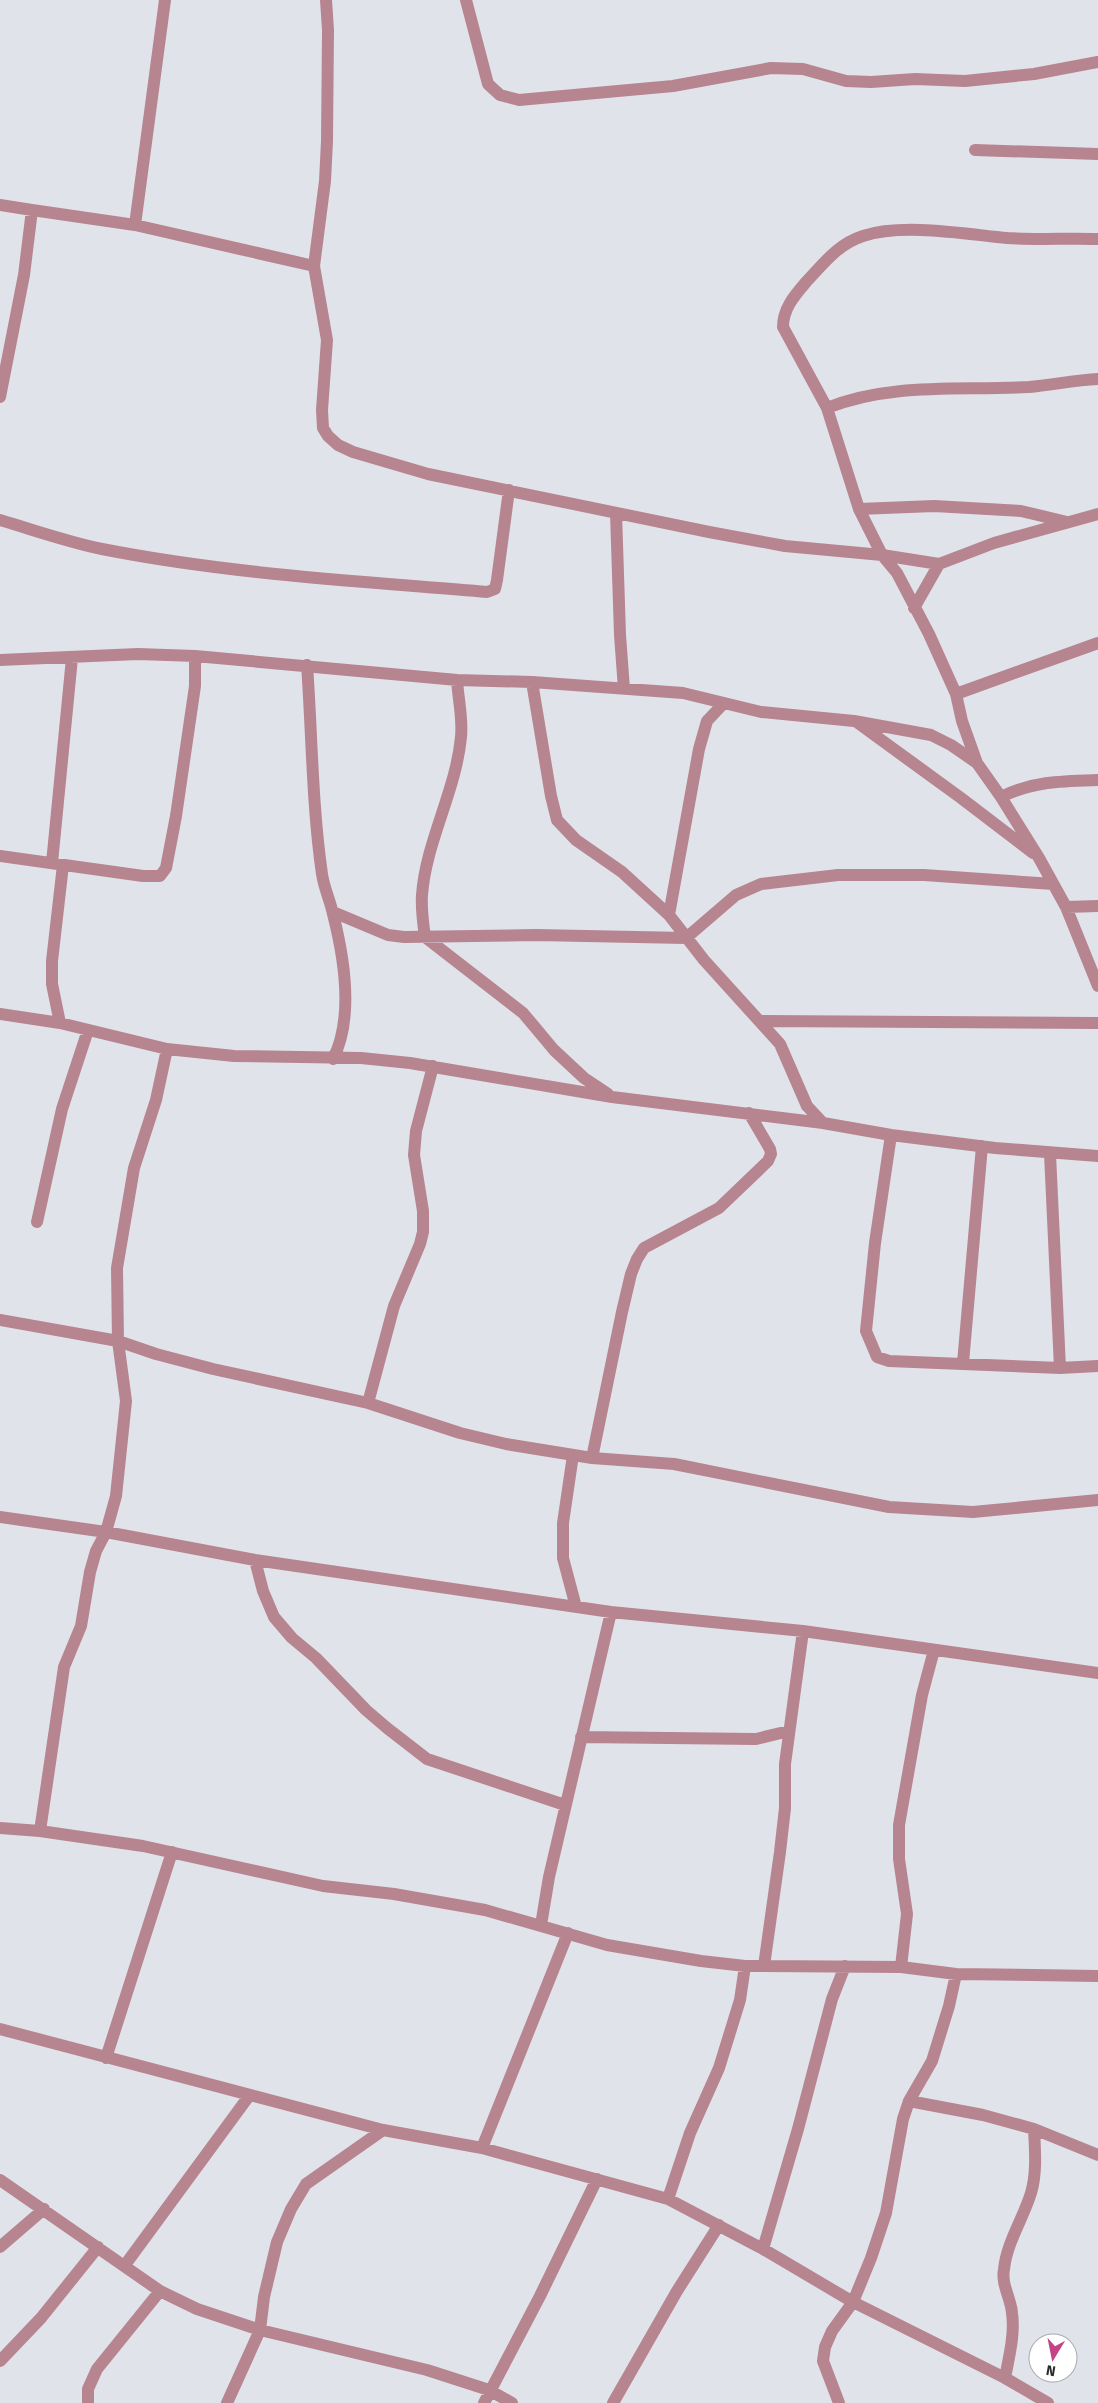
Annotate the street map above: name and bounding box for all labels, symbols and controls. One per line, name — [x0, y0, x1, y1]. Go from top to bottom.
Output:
north arrow — [1028, 2333, 1078, 2383]
text: N — [1045, 2361, 1057, 2379]

